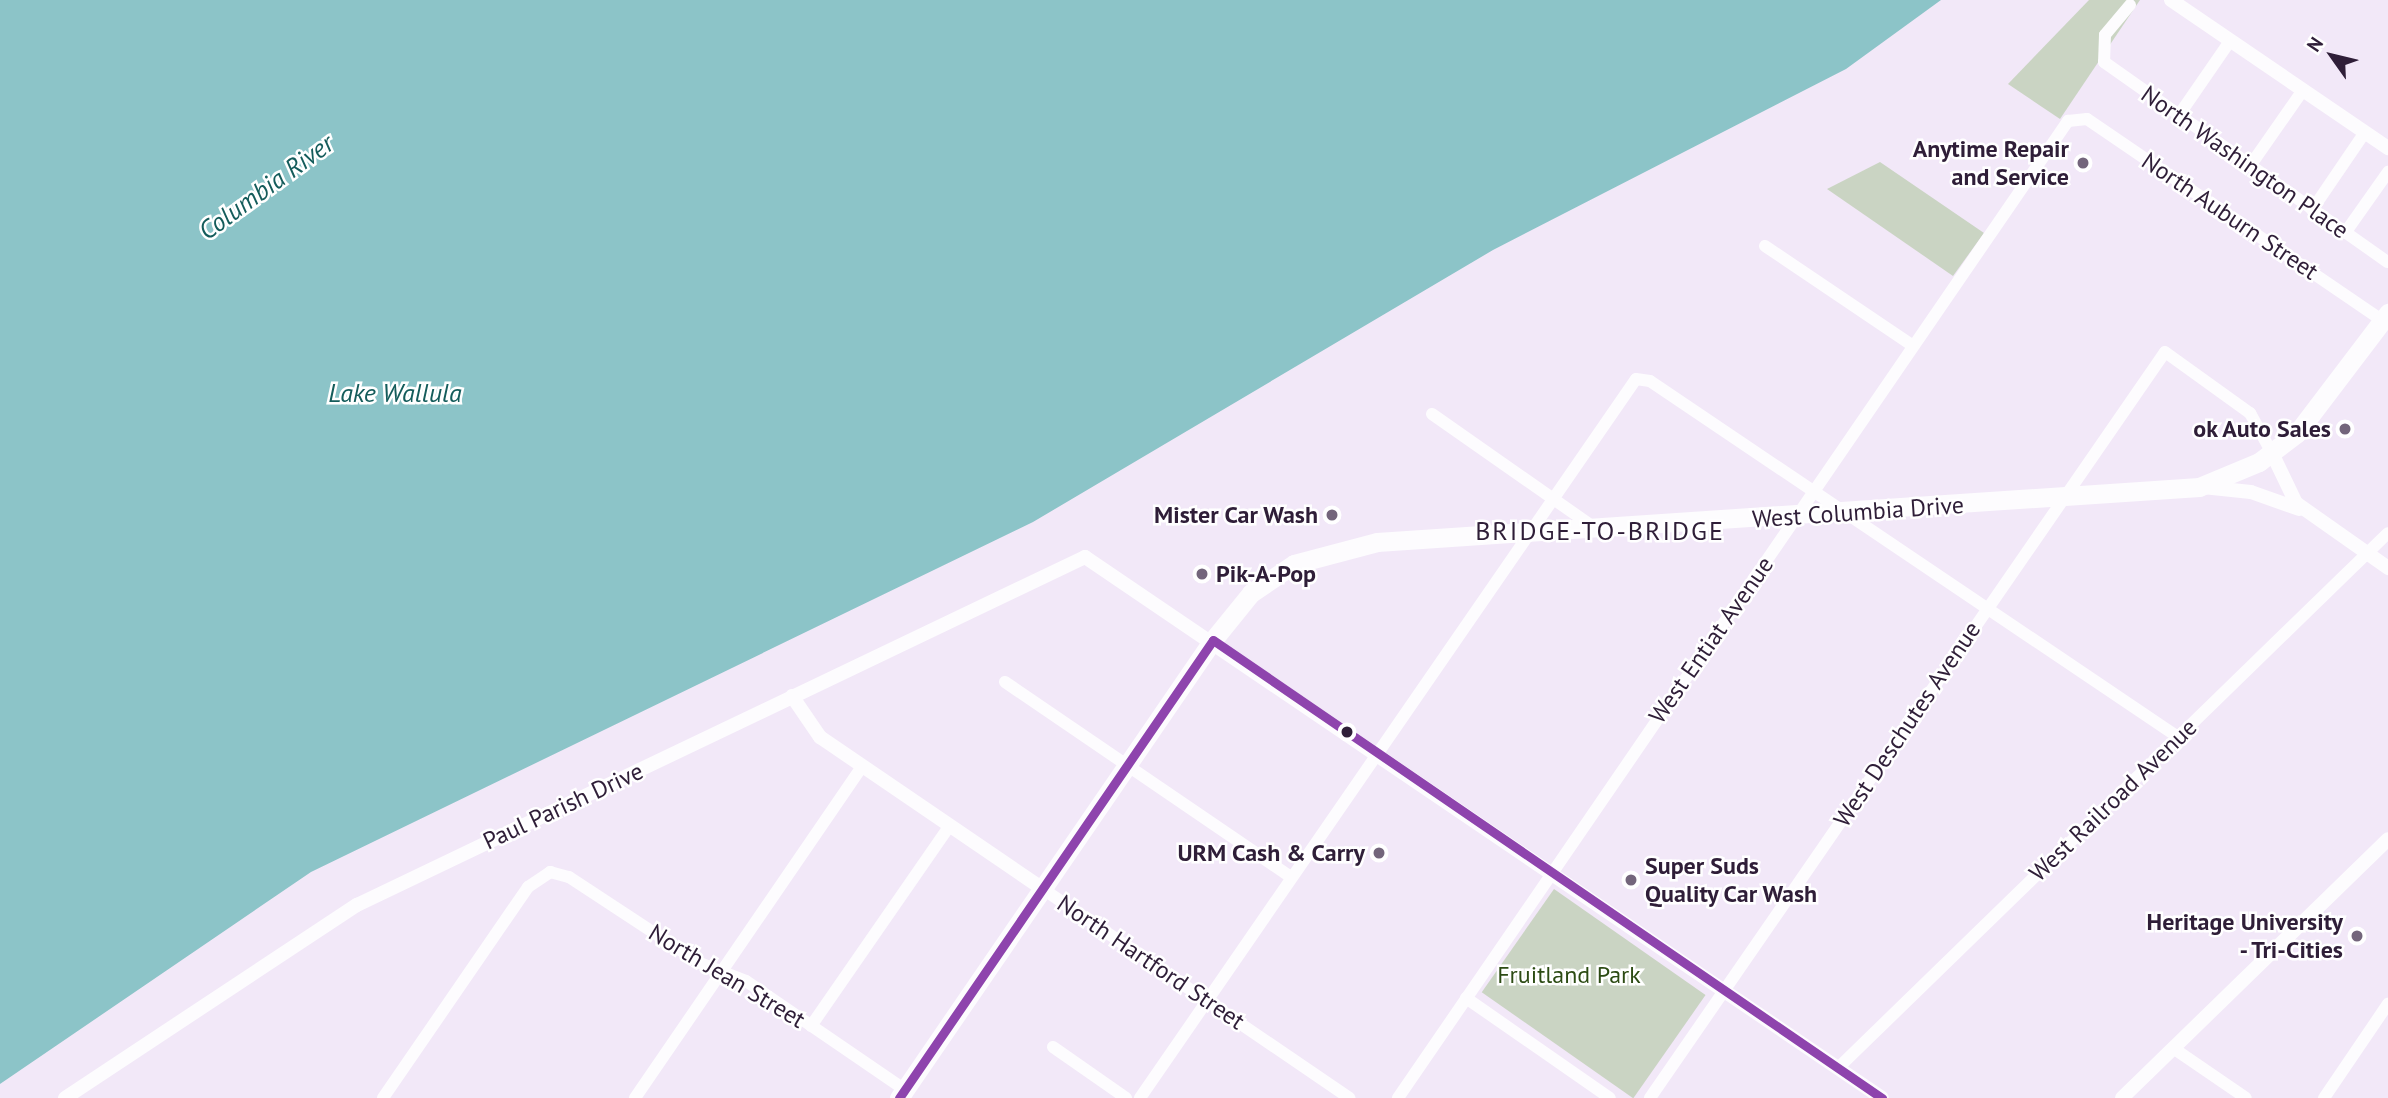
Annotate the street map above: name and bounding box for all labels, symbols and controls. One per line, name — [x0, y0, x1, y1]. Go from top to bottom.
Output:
north arrow — [2297, 21, 2367, 91]
text: N — [2301, 32, 2328, 56]
street label: North Washington Place — [2136, 79, 2354, 245]
water label: Columbia River — [193, 128, 339, 246]
place label: Anytime Repair and Service — [1913, 135, 2069, 191]
street label: North Auburn Street — [2136, 146, 2324, 286]
marker: Anytime Repair and Service — [2075, 155, 2091, 171]
water label: Lake Wallula — [328, 377, 462, 409]
place label: ok Auto Sales — [2192, 415, 2331, 443]
marker: ok Auto Sales — [2337, 421, 2353, 437]
street label: West Columbia Drive — [1751, 490, 1965, 534]
place label: Mister Car Wash — [1153, 501, 1318, 529]
marker: Mister Car Wash — [1324, 507, 1340, 523]
district label: BRIDGE-TO-BRIDGE — [1477, 515, 1723, 547]
street label: West Entiat Avenue — [1643, 551, 1779, 729]
place label: Pik-A-Pop — [1216, 560, 1316, 588]
marker: Pik-A-Pop — [1194, 566, 1210, 582]
street label: West Deschutes Avenue — [1827, 616, 1987, 832]
street label: West Railroad Avenue — [2023, 712, 2203, 888]
unlabelled marker — [1340, 725, 1354, 739]
street label: Paul Parish Drive — [478, 756, 648, 856]
place label: URM Cash & Carry — [1177, 839, 1365, 867]
marker: URM Cash & Carry — [1371, 845, 1387, 861]
place label: Super Suds Quality Car Wash — [1645, 852, 1819, 908]
marker: Super Suds Quality Car Wash — [1623, 872, 1639, 888]
street label: North Hartford Street — [1052, 889, 1250, 1035]
place label: Heritage University - Tri-Cities — [2147, 908, 2343, 964]
street label: North Jean Street — [644, 918, 810, 1034]
marker: Heritage University - Tri-Cities — [2349, 928, 2365, 944]
park label: Fruitland Park — [1497, 961, 1641, 989]

